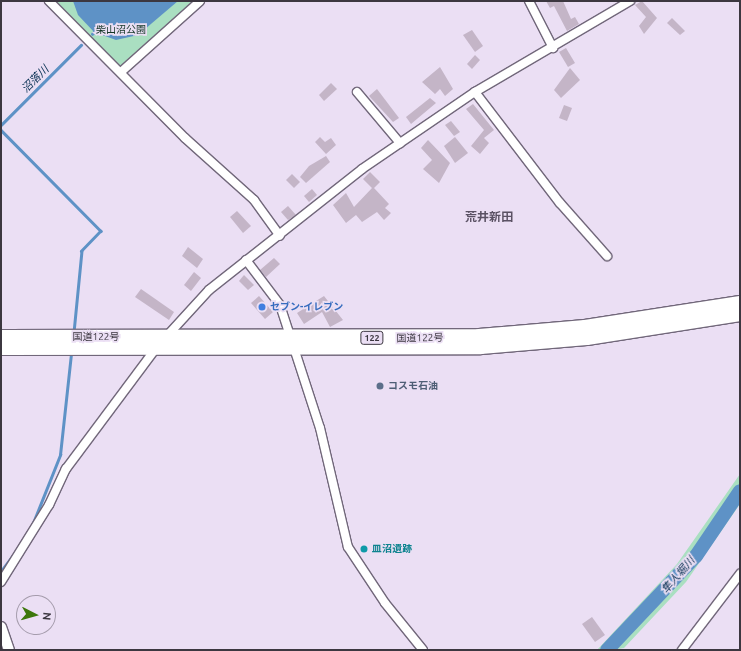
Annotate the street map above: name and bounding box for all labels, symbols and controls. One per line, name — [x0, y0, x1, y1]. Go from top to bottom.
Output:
park label: 柴山沼公園 — [96, 24, 146, 36]
water label: 沼落川 — [19, 63, 51, 95]
district label: 荒井新田 — [465, 210, 513, 224]
place label: セブン-イレブン — [270, 301, 343, 313]
marker: セブン-イレブン — [257, 302, 267, 312]
street label: 国道122号 — [73, 331, 119, 343]
road number: 122 — [360, 331, 384, 345]
street label: 国道122号 — [396, 332, 444, 344]
place label: コスモ石油 — [388, 380, 438, 392]
marker: コスモ石油 — [375, 381, 385, 391]
place label: 皿沼遺跡 — [372, 543, 412, 555]
marker: 皿沼遺跡 — [359, 544, 369, 554]
water label: 隼人堀川 — [659, 554, 697, 596]
north arrow — [16, 595, 56, 635]
text: N — [41, 611, 53, 621]

